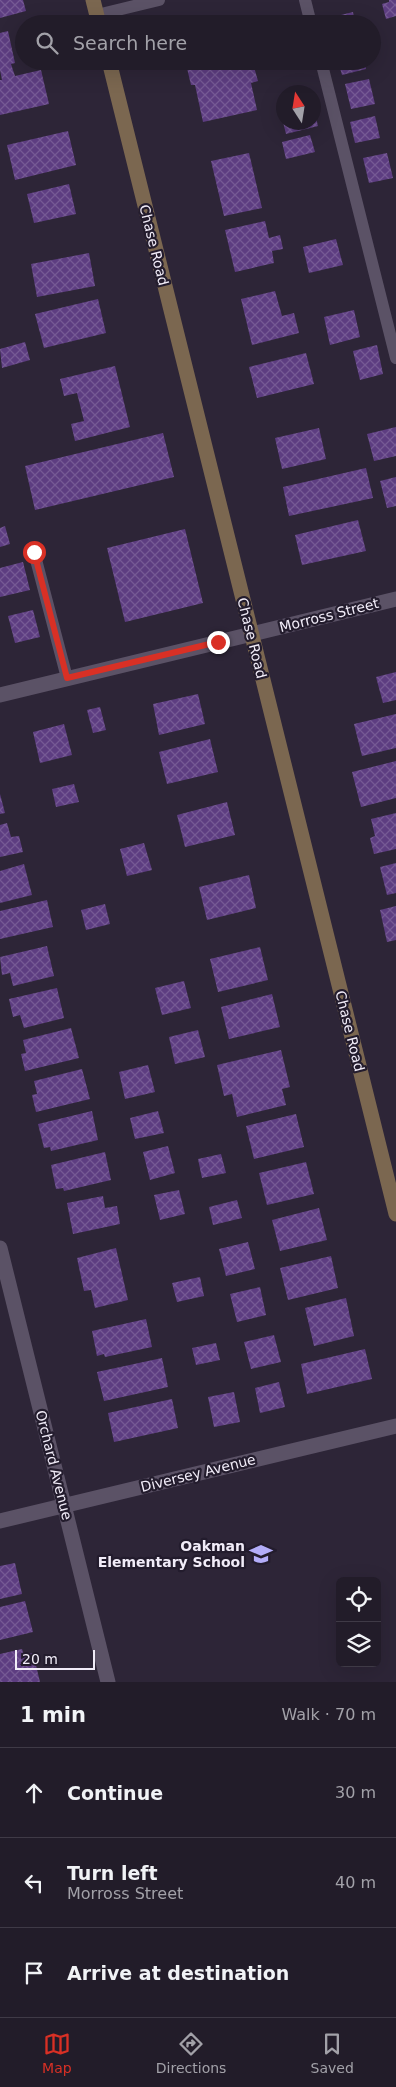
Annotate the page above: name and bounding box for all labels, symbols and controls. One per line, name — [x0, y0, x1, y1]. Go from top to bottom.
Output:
search box — [15, 15, 381, 70]
icon: search — [33, 29, 61, 57]
text: Search here — [73, 32, 187, 54]
north arrow — [276, 85, 321, 130]
street label: Chase Road — [136, 203, 172, 287]
route start — [23, 541, 46, 564]
street label: Morross Street — [278, 595, 381, 635]
street label: Chase Road — [234, 596, 270, 680]
route end — [207, 631, 230, 654]
street label: Chase Road — [332, 989, 368, 1073]
street label: Orchard Avenue — [33, 1408, 75, 1522]
street label: Diversey Avenue — [139, 1451, 257, 1495]
place label: Oakman Elementary School — [98, 1538, 245, 1570]
school or university icon: Oakman Elementary School — [248, 1541, 274, 1567]
map controls — [336, 1577, 381, 1667]
button: locate — [336, 1577, 381, 1622]
button: layers — [336, 1622, 381, 1667]
scale bar — [15, 1647, 95, 1670]
text: 20 m — [22, 1651, 58, 1667]
text: 1 min — [20, 1703, 86, 1727]
text: Walk · 70 m — [281, 1705, 376, 1724]
icon: ahead — [20, 1779, 48, 1807]
text: Continue — [67, 1782, 163, 1804]
text: 30 m — [335, 1783, 376, 1802]
text: Turn left — [67, 1862, 158, 1884]
icon: left — [20, 1869, 48, 1897]
text: 40 m — [335, 1873, 376, 1892]
text: Morross Street — [67, 1884, 183, 1903]
icon: arrive — [20, 1959, 48, 1987]
text: Arrive at destination — [67, 1962, 289, 1984]
tab: Map — [42, 2030, 72, 2076]
tab: Directions — [156, 2030, 226, 2076]
tab: Saved — [311, 2030, 354, 2076]

